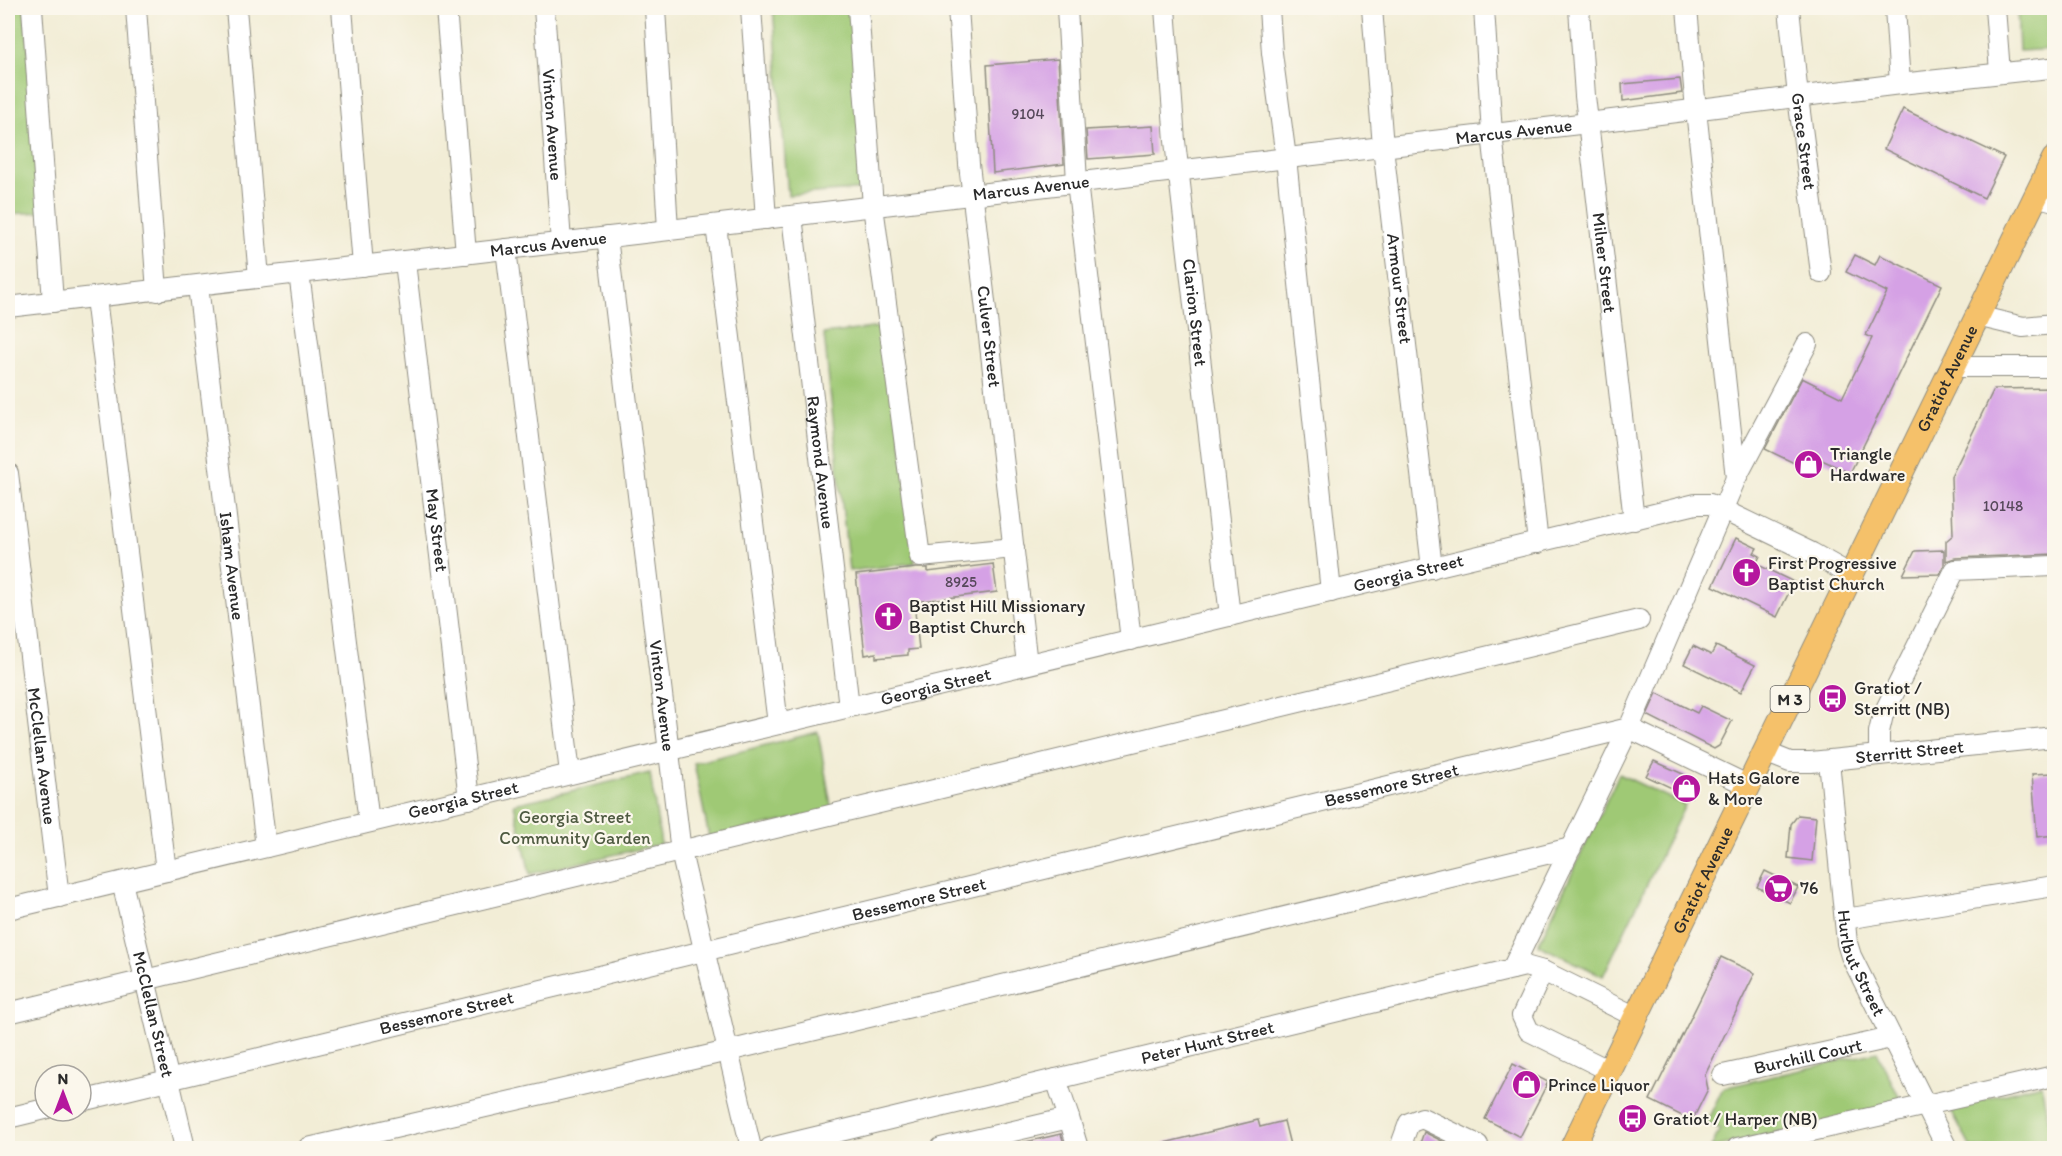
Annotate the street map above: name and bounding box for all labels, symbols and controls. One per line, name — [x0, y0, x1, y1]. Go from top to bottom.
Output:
street label: Vinton Avenue — [537, 68, 568, 181]
street label: Grace Street — [1787, 91, 1821, 191]
house number: 9104 — [1011, 105, 1045, 123]
street label: Marcus Avenue — [1454, 114, 1573, 149]
street label: Marcus Avenue — [972, 170, 1091, 206]
street label: Milner Street — [1588, 211, 1621, 314]
street label: Marcus Avenue — [489, 226, 608, 262]
street label: Armour Street — [1382, 232, 1417, 345]
street label: Clarion Street — [1178, 257, 1212, 368]
street label: Culver Street — [972, 284, 1006, 389]
street label: Gratiot Avenue — [1912, 321, 1982, 436]
street label: Raymond Avenue — [802, 395, 839, 530]
place label: Triangle Hardware — [1830, 443, 1906, 486]
shop icon: Triangle Hardware — [1793, 448, 1825, 480]
street label: May Street — [421, 487, 453, 573]
house number: 10148 — [1983, 497, 2023, 515]
street label: Isham Avenue — [214, 510, 249, 621]
street label: Georgia Street — [1351, 549, 1466, 597]
place label: First Progressive Baptist Church — [1768, 552, 1897, 595]
church icon: First Progressive Baptist Church — [1731, 557, 1763, 589]
house number: 8925 — [945, 573, 977, 591]
place label: Baptist Hill Missionary Baptist Church — [909, 595, 1086, 638]
church icon: Baptist Hill Missionary Baptist Church — [872, 600, 904, 632]
street label: Vinton Avenue — [645, 639, 680, 753]
street label: Georgia Street — [878, 663, 993, 710]
place label: Gratiot / Sterritt (NB) — [1854, 677, 1950, 720]
bus stop icon: Gratiot / Sterritt (NB) — [1817, 682, 1849, 714]
street label: McClellan Avenue — [23, 686, 61, 826]
road number: M 3 — [1770, 686, 1810, 712]
street label: Sterritt Street — [1854, 735, 1965, 768]
street label: Bessemore Street — [1322, 758, 1461, 812]
place label: Hats Galore & More — [1708, 767, 1800, 810]
shop icon: Hats Galore & More — [1671, 772, 1703, 804]
street label: Georgia Street — [406, 776, 521, 824]
park label: Georgia Street Community Garden — [499, 806, 651, 849]
street label: Gratiot Avenue — [1667, 823, 1738, 937]
street label: Bessemore Street — [850, 872, 988, 926]
supermarket icon: 76 — [1763, 872, 1795, 904]
place label: 76 — [1800, 877, 1818, 899]
street label: Hurlbut Street — [1833, 909, 1890, 1020]
street label: McClellan Street — [128, 949, 179, 1080]
street label: Bessemore Street — [377, 986, 516, 1040]
street label: Peter Hunt Street — [1139, 1016, 1276, 1069]
street label: Burchill Court — [1752, 1034, 1864, 1079]
north arrow — [33, 1063, 93, 1123]
text: N — [58, 1069, 68, 1088]
shop icon: Prince Liquor — [1511, 1069, 1543, 1101]
place label: Prince Liquor — [1548, 1074, 1650, 1096]
bus stop icon: Gratiot / Harper (NB) — [1616, 1103, 1648, 1135]
place label: Gratiot / Harper (NB) — [1653, 1108, 1818, 1130]

